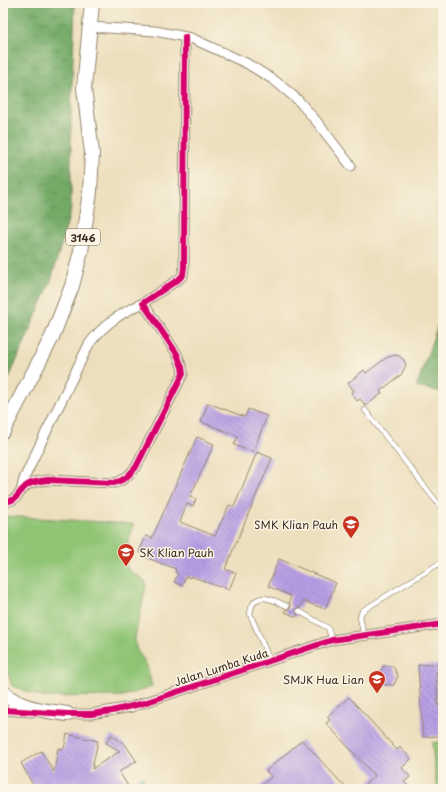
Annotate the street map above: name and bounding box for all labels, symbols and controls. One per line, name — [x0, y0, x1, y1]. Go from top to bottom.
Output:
road number: 3146 — [66, 229, 100, 245]
school or university icon: SMK Klian Pauh — [341, 514, 361, 539]
place label: SMK Klian Pauh — [254, 516, 338, 533]
school or university icon: SK Klian Pauh — [116, 542, 136, 567]
place label: SK Klian Pauh — [139, 544, 214, 561]
street label: Jalan Lumba Kuda — [172, 644, 271, 690]
school or university icon: SMJK Hua Lian — [367, 669, 387, 694]
place label: SMJK Hua Lian — [283, 671, 364, 688]

